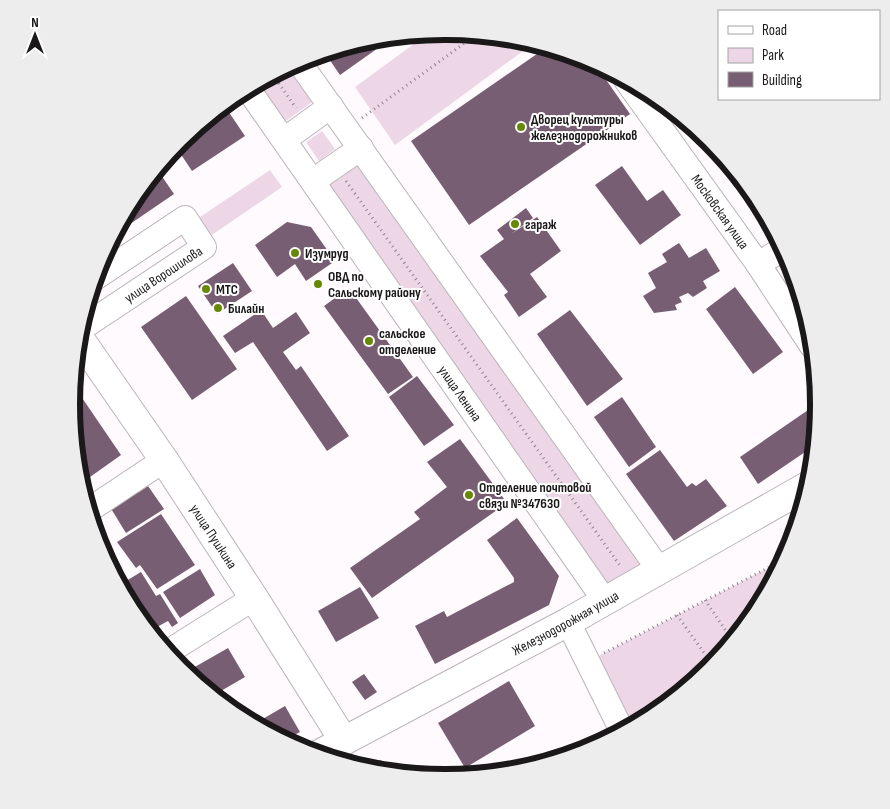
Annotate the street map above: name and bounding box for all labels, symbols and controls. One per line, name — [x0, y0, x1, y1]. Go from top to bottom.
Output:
north arrow — [10, 10, 60, 60]
legend — [718, 10, 880, 100]
text: N — [31, 14, 39, 31]
text: Road — [762, 21, 787, 40]
text: Park — [762, 46, 784, 65]
text: Building — [762, 71, 802, 90]
place label: Дворец культуры железнодорожников — [531, 111, 637, 144]
marker: Дворец культуры железнодорожников — [515, 121, 527, 133]
street label: Московская улица — [688, 171, 753, 253]
place label: гараж — [525, 216, 557, 233]
marker: гараж — [509, 218, 521, 230]
street label: улица Ворошилова — [121, 243, 206, 307]
place label: Изумруд — [305, 245, 349, 262]
marker: Изумруд — [289, 247, 301, 259]
place label: ОВД по Сальскому району — [328, 268, 421, 301]
marker: ОВД по Сальскому району — [312, 278, 324, 290]
place label: МТС — [216, 281, 238, 298]
marker: МТС — [200, 283, 212, 295]
place label: Билайн — [228, 300, 264, 317]
marker: Билайн — [212, 302, 224, 314]
place label: сальское отделение — [379, 325, 436, 358]
marker: сальское отделение — [363, 335, 375, 347]
street label: улица Ленина — [434, 362, 485, 425]
place label: Отделение почтовой связи №347630 — [479, 479, 591, 512]
marker: Отделение почтовой связи №347630 — [463, 489, 475, 501]
street label: улица Пушкина — [186, 501, 241, 572]
street label: Железнодорожная улица — [509, 587, 622, 659]

